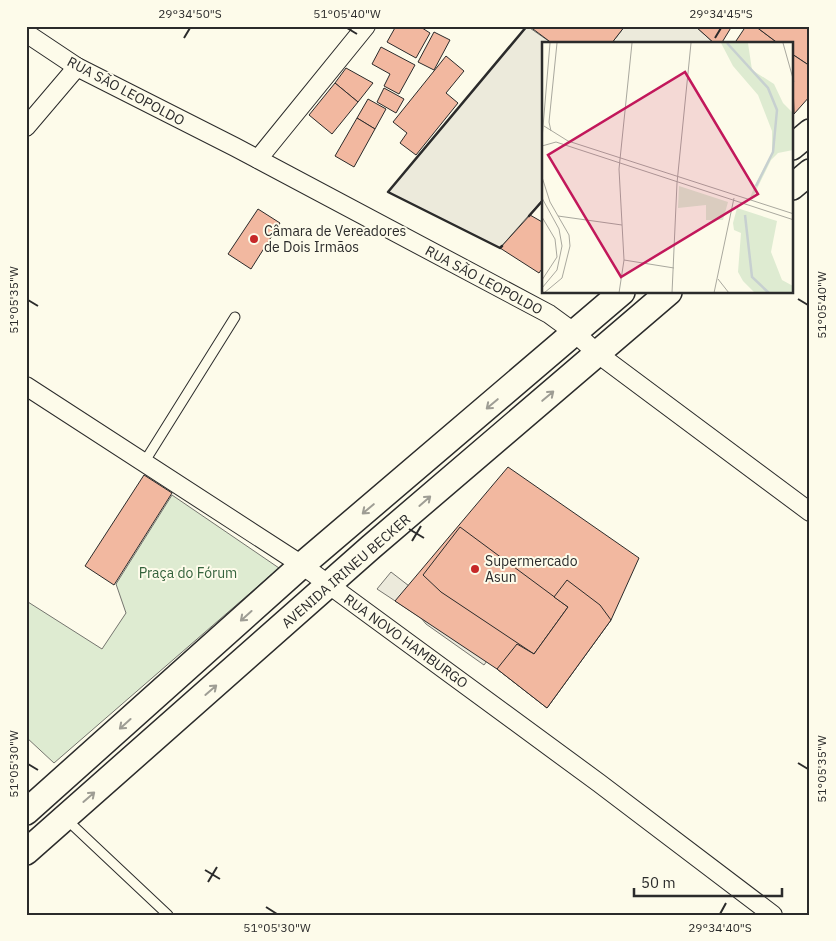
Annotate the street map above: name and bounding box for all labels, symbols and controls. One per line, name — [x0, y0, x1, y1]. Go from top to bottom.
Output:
text: 29°34'50"S — [158, 6, 222, 21]
text: 51°05'40"W — [313, 6, 381, 21]
text: 29°34'45"S — [689, 6, 753, 21]
inset map — [542, 42, 794, 294]
street label: RUA SÃO LEOPOLDO — [64, 52, 188, 130]
place label: Câmara de Vereadores de Dois Irmãos — [264, 222, 407, 256]
marker: Câmara de Vereadores de Dois Irmãos — [248, 233, 260, 245]
street label: RUA SÃO LEOPOLDO — [422, 241, 546, 319]
text: 51°05'35"W — [6, 266, 21, 334]
text: 51°05'40"W — [814, 271, 829, 339]
one-way arrow — [542, 390, 555, 401]
one-way arrow — [485, 398, 498, 409]
one-way arrow — [418, 496, 431, 507]
one-way arrow — [362, 504, 375, 515]
street label: AVENIDA IRINEU BECKER — [278, 510, 414, 632]
place label: Supermercado Asun — [485, 552, 578, 586]
marker: Supermercado Asun — [469, 563, 481, 575]
park label: Praça do Fórum — [139, 564, 237, 582]
street label: RUA NOVO HAMBURGO — [340, 590, 472, 692]
one-way arrow — [239, 610, 252, 622]
one-way arrow — [204, 684, 217, 695]
one-way arrow — [118, 719, 131, 730]
text: 51°05'30"W — [6, 730, 21, 798]
text: 51°05'35"W — [814, 735, 829, 803]
one-way arrow — [82, 791, 95, 803]
scale bar — [634, 866, 781, 898]
text: 50 m — [641, 873, 676, 892]
text: 51°05'30"W — [243, 920, 311, 935]
text: 29°34'40"S — [688, 920, 752, 935]

